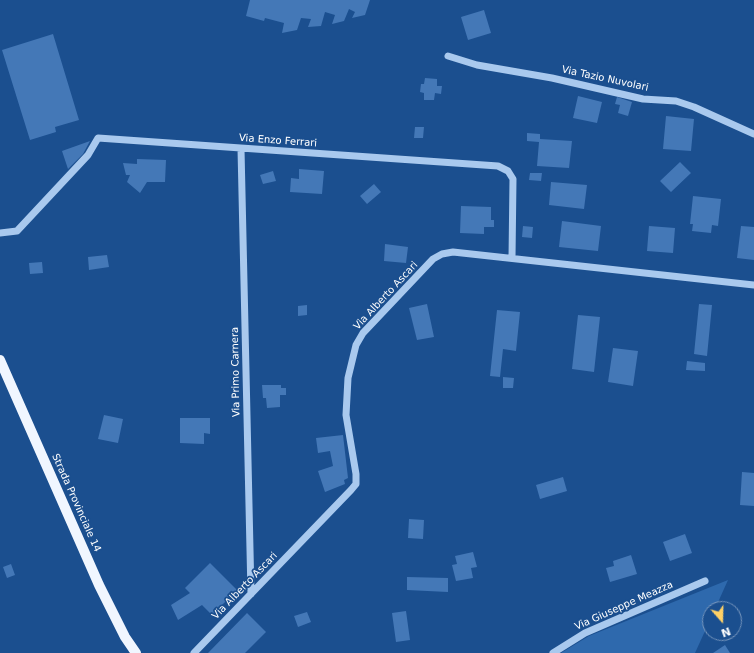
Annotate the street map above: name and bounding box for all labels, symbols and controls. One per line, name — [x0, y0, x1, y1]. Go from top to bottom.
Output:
street label: Via Tazio Nuvolari — [561, 64, 649, 94]
street label: Via Enzo Ferrari — [239, 132, 317, 150]
street label: Via Alberto Ascari — [351, 259, 421, 333]
street label: Via Primo Carnera — [229, 327, 243, 417]
street label: Strada Provinciale 14 — [49, 452, 103, 554]
street label: Via Alberto Ascari — [210, 550, 280, 622]
street label: Via Giuseppe Meazza — [573, 579, 675, 633]
north arrow — [702, 601, 742, 641]
text: N — [719, 624, 732, 639]

